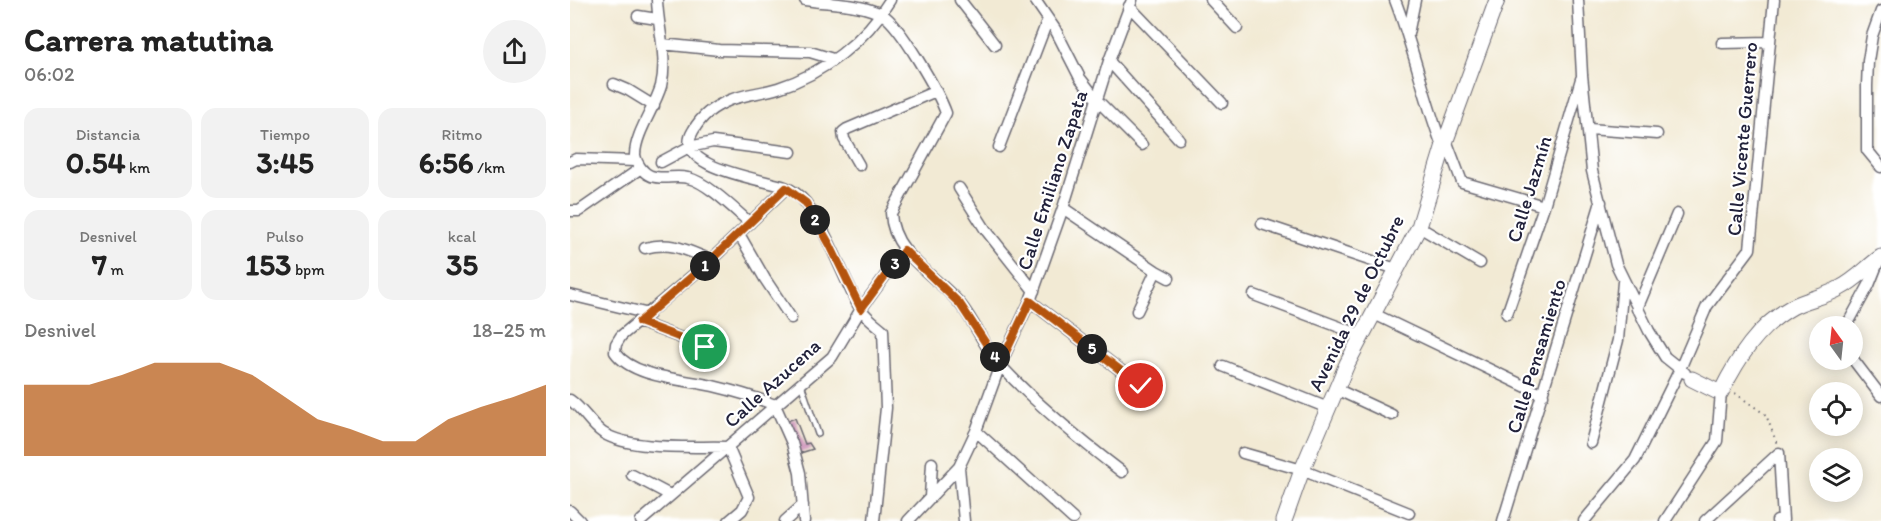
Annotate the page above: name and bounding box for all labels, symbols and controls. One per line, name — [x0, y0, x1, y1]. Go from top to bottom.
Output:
text: Carrera matutina — [24, 20, 273, 59]
button: share — [483, 20, 546, 83]
street label: Calle Vicente Guerrero — [1722, 41, 1762, 237]
text: 06:02 — [24, 62, 75, 86]
street label: Calle Emiliano Zapata — [1012, 86, 1093, 273]
text: Distancia — [76, 125, 140, 144]
text: Tiempo — [260, 125, 310, 144]
text: Ritmo — [442, 125, 482, 144]
street label: Calle Jazmín — [1501, 133, 1557, 245]
text: 0.54 — [66, 144, 125, 181]
text: 3:45 — [256, 144, 314, 181]
text: 6:56 — [419, 144, 474, 181]
text: km — [125, 158, 150, 177]
text: /km — [474, 158, 505, 177]
pin: 2 — [800, 205, 830, 235]
text: 2 — [811, 210, 819, 229]
street label: Avenida 29 de Octubre — [1303, 211, 1409, 395]
text: Desnivel — [79, 227, 137, 246]
text: Pulso — [266, 227, 304, 246]
text: kcal — [448, 227, 476, 246]
text: 7 — [92, 246, 107, 283]
text: 153 — [245, 246, 291, 283]
text: 35 — [446, 246, 478, 283]
pin: 3 — [880, 249, 910, 279]
pin: 1 — [690, 251, 720, 281]
text: 3 — [891, 254, 899, 273]
text: 1 — [701, 256, 709, 275]
text: m — [107, 260, 124, 279]
text: bpm — [291, 260, 325, 279]
street label: Calle Pensamiento — [1501, 276, 1571, 436]
north arrow — [1809, 316, 1863, 370]
map controls — [1809, 316, 1863, 502]
text: Desnivel — [24, 318, 96, 342]
text: 18–25 m — [472, 318, 546, 342]
pin — [679, 321, 730, 372]
icon: arrive — [688, 330, 721, 363]
street label: Calle Azucena — [719, 333, 825, 432]
pin: 5 — [1077, 334, 1107, 364]
text: 5 — [1088, 339, 1096, 358]
pin: 4 — [980, 342, 1010, 372]
text: 4 — [990, 347, 1000, 366]
pin — [1115, 360, 1166, 411]
icon: check — [1124, 369, 1157, 402]
button: locate — [1809, 382, 1863, 436]
button: layers — [1809, 448, 1863, 502]

